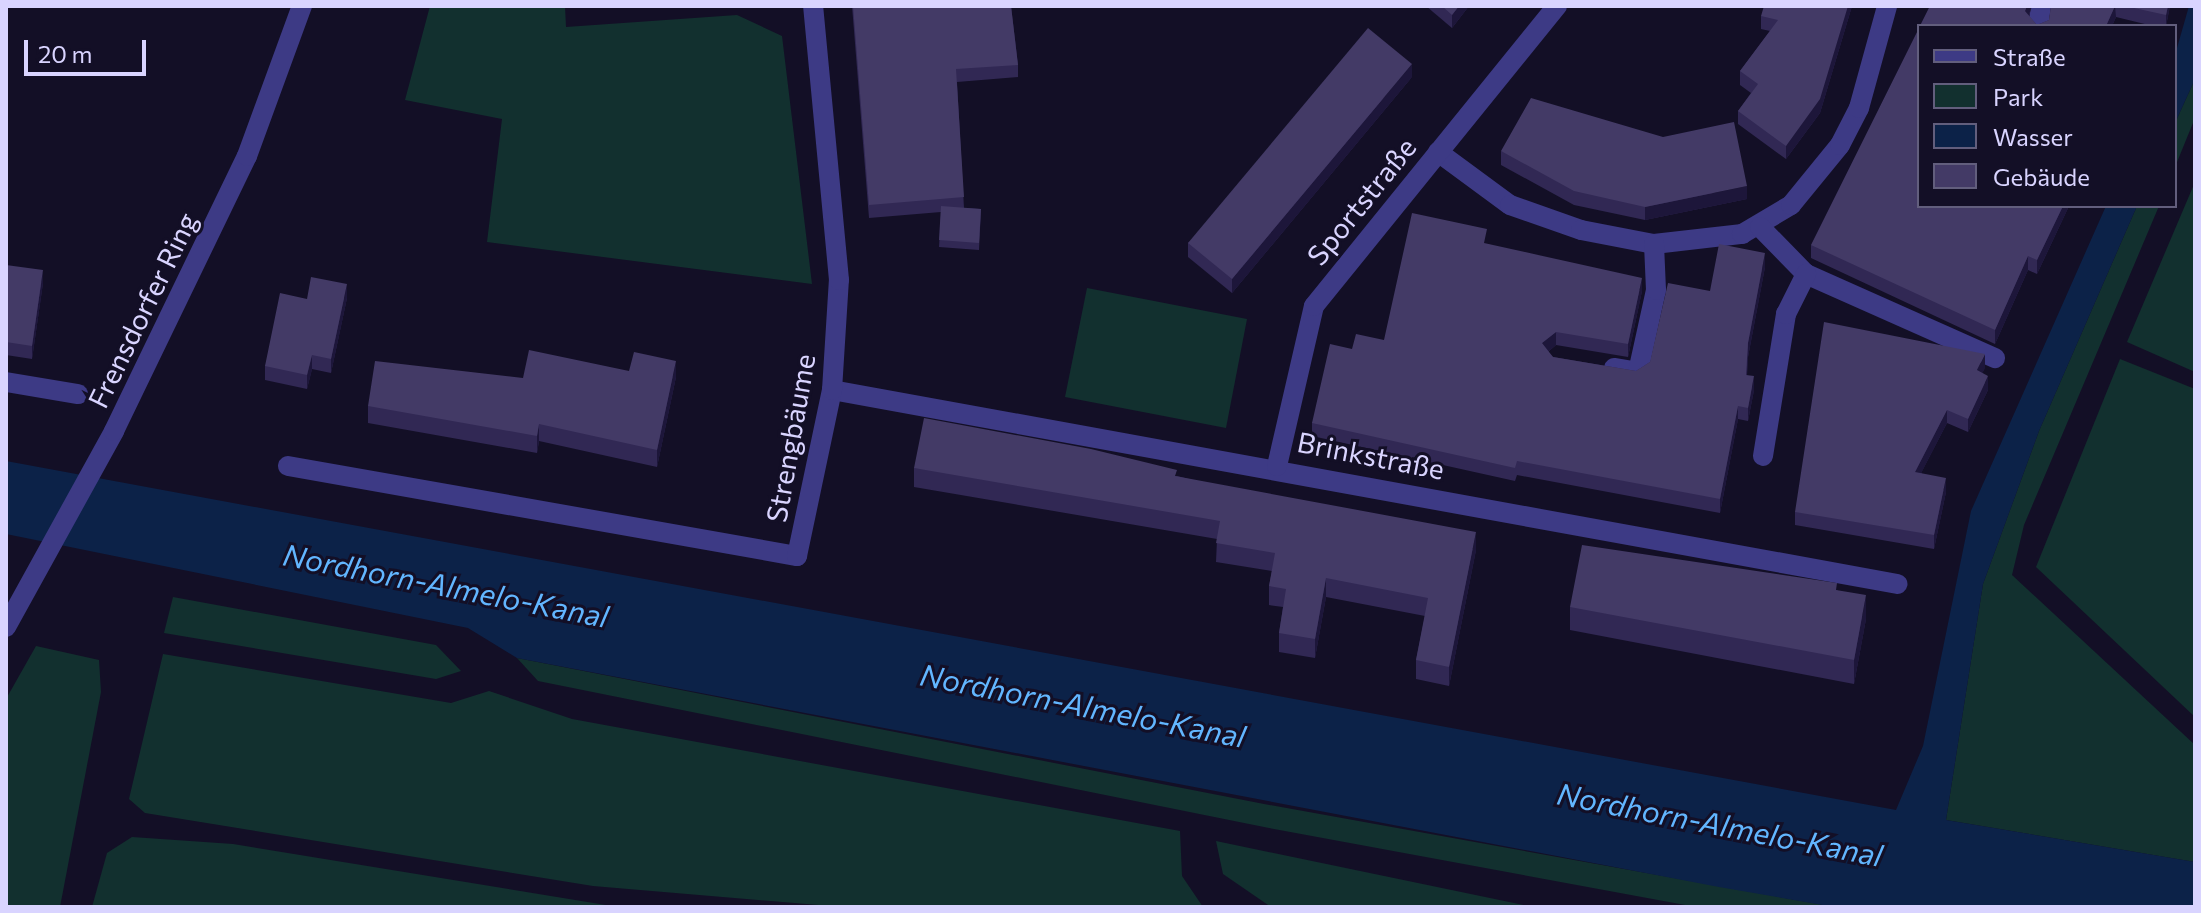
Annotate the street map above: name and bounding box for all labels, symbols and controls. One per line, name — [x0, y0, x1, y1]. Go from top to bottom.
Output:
scale bar — [28, 24, 150, 74]
legend — [1917, 24, 2177, 208]
text: 20 m — [38, 39, 92, 68]
text: Straße — [1993, 42, 2066, 71]
text: Park — [1993, 82, 2043, 111]
text: Wasser — [1993, 122, 2073, 151]
street label: Sportstraße — [1300, 131, 1422, 271]
text: Gebäude — [1993, 162, 2090, 191]
street label: Frensdorfer Ring — [80, 207, 204, 413]
street label: Strengbäume — [759, 351, 821, 525]
street label: Brinkstraße — [1295, 424, 1447, 486]
water label: Nordhorn-Almelo-Kanal — [280, 536, 612, 634]
water label: Nordhorn-Almelo-Kanal — [917, 656, 1249, 754]
water label: Nordhorn-Almelo-Kanal — [1554, 775, 1886, 873]

